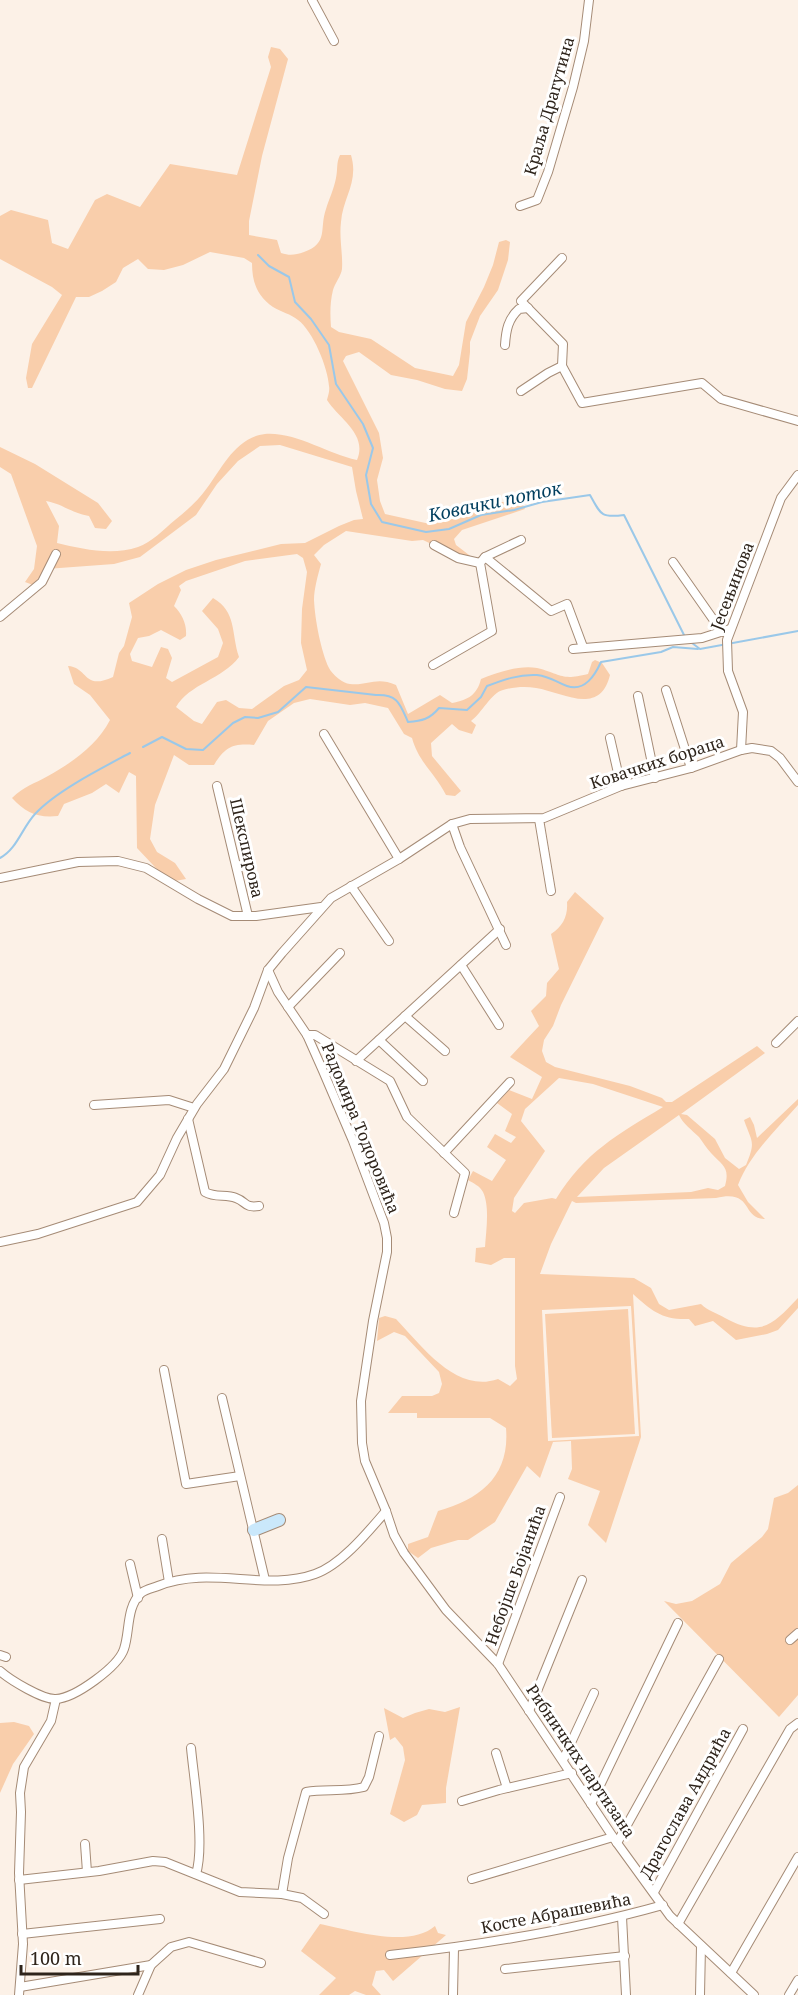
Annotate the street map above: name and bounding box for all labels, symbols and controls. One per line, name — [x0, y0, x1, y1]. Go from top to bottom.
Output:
street label: Краља Драгутина — [519, 34, 579, 178]
water label: Ковачки поток — [425, 475, 564, 527]
street label: Јесењинова — [705, 539, 759, 634]
street label: Ковачких бораца — [587, 730, 727, 794]
street label: Шекспирова — [225, 796, 269, 900]
street label: Радомира Тодоровића — [317, 1039, 405, 1217]
street label: Небојше Бојанића — [479, 1502, 551, 1648]
street label: Рибничких партизана — [521, 1680, 641, 1842]
street label: Драгослава Андрића — [634, 1724, 736, 1882]
street label: Косте Абрашевића — [479, 1888, 633, 1938]
scale bar — [21, 1938, 138, 1976]
text: 100 m — [30, 1946, 82, 1970]

